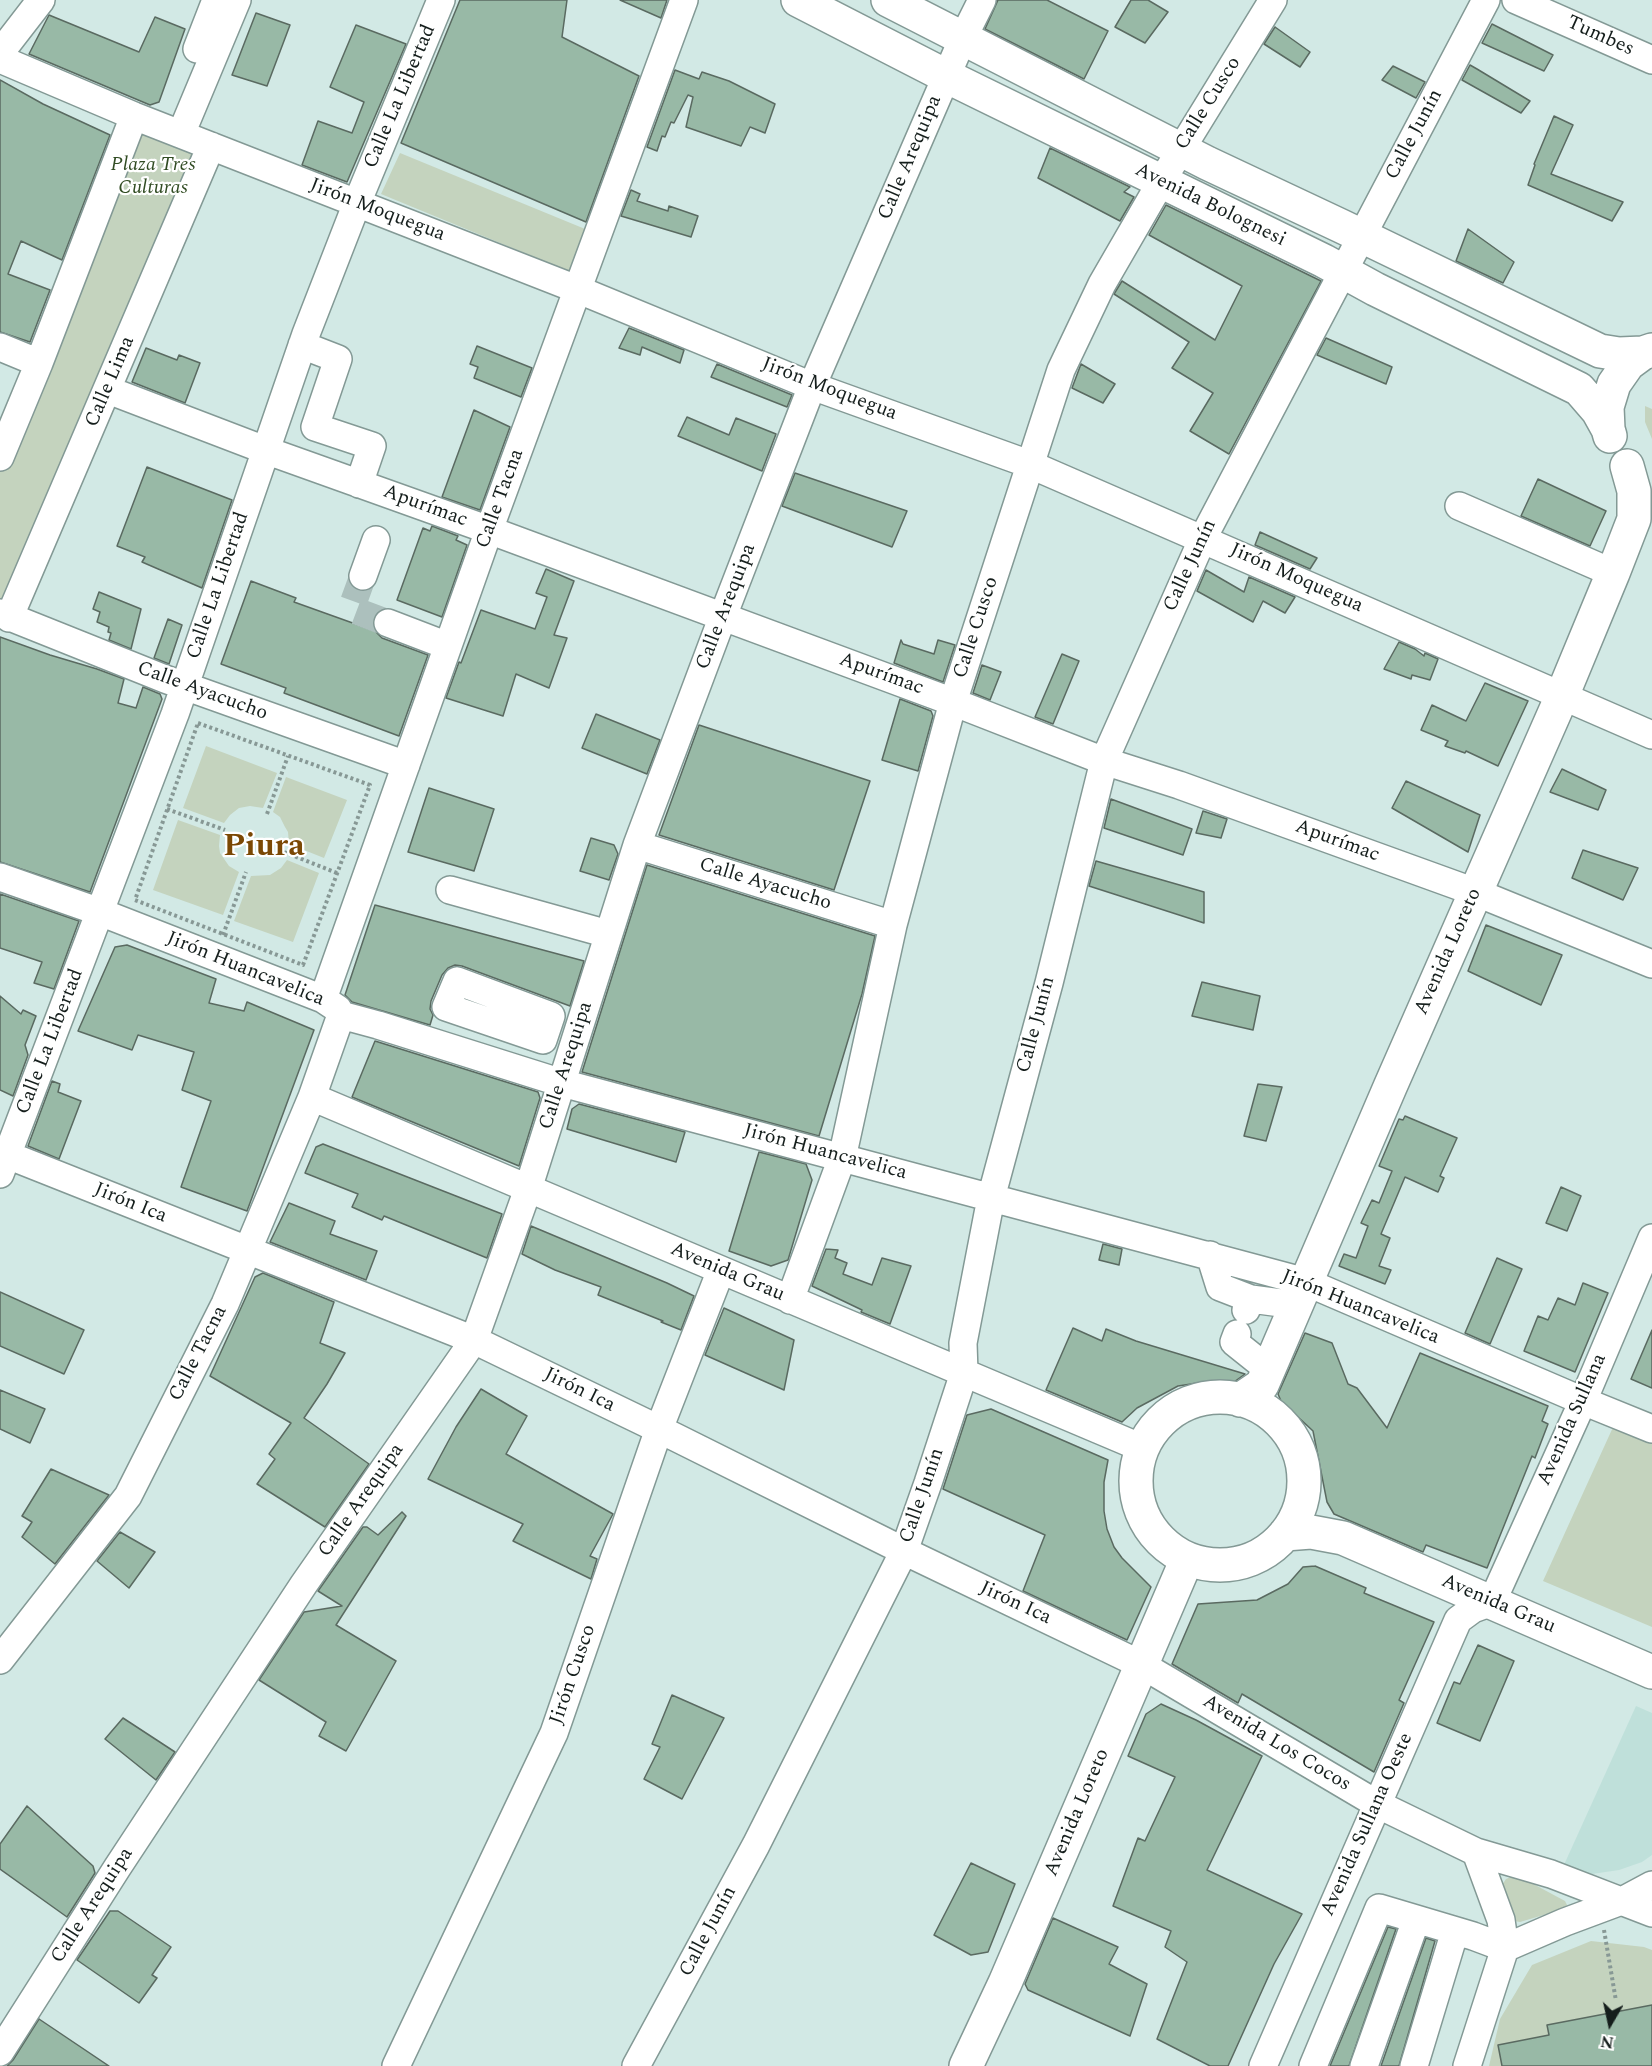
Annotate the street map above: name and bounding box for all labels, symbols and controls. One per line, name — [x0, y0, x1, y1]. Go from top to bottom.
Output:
street label: Tumbes — [1563, 12, 1637, 62]
street label: Calle La Libertad — [360, 21, 442, 173]
street label: Calle Cusco — [1171, 53, 1247, 155]
street label: Calle Junín — [1381, 86, 1449, 184]
street label: Calle Arequipa — [874, 92, 948, 224]
park label: Plaza Tres Culturas — [111, 154, 195, 201]
street label: Avenida Bolognesi — [1131, 159, 1289, 253]
street label: Jirón Moquegua — [306, 174, 448, 248]
street label: Calle Lima — [81, 333, 141, 431]
street label: Jirón Moquegua — [758, 353, 900, 427]
street label: Calle Tacna — [472, 446, 530, 552]
street label: Apurímac — [379, 481, 471, 533]
street label: Calle La Libertad — [183, 509, 255, 663]
street label: Calle Junín — [1159, 516, 1223, 616]
street label: Jirón Moquegua — [1226, 539, 1366, 619]
street label: Calle Arequipa — [692, 541, 762, 673]
street label: Calle Cusco — [949, 574, 1005, 682]
street label: Apurímac — [835, 649, 927, 701]
street label: Calle Ayacucho — [134, 657, 270, 727]
street label: Apurímac — [1291, 816, 1383, 868]
district label: Piura — [223, 830, 305, 868]
street label: Calle Ayacucho — [696, 853, 834, 917]
street label: Avenida Loreto — [1410, 885, 1488, 1019]
street label: Jirón Huancavelica — [163, 927, 327, 1013]
street label: Calle La Libertad — [12, 966, 90, 1118]
street label: Calle Junín — [1013, 974, 1061, 1076]
street label: Calle Arequipa — [535, 999, 599, 1133]
street label: Jirón Huancavelica — [741, 1120, 909, 1186]
street label: Jirón Ica — [90, 1179, 170, 1229]
street label: Avenida Grau — [666, 1238, 788, 1308]
street label: Jirón Huancavelica — [1278, 1265, 1442, 1351]
street label: Calle Tacna — [165, 1302, 233, 1406]
street label: Avenida Sullana — [1533, 1350, 1613, 1490]
street label: Jirón Ica — [539, 1363, 619, 1419]
street label: Calle Arequipa — [314, 1440, 410, 1562]
street label: Calle Junín — [896, 1445, 950, 1547]
street label: Avenida Grau — [1437, 1570, 1559, 1640]
street label: Jirón Ica — [975, 1577, 1055, 1631]
street label: Jirón Cusco — [546, 1622, 602, 1728]
street label: Avenida Los Cocos — [1197, 1690, 1355, 1798]
street label: Avenida Sullana Oeste — [1317, 1730, 1419, 1920]
street label: Avenida Loreto — [1040, 1746, 1116, 1880]
street label: Calle Arequipa — [47, 1844, 139, 1968]
street label: Calle Junín — [675, 1883, 743, 1981]
north arrow — [1580, 1994, 1640, 2054]
text: N — [1599, 2029, 1616, 2055]

